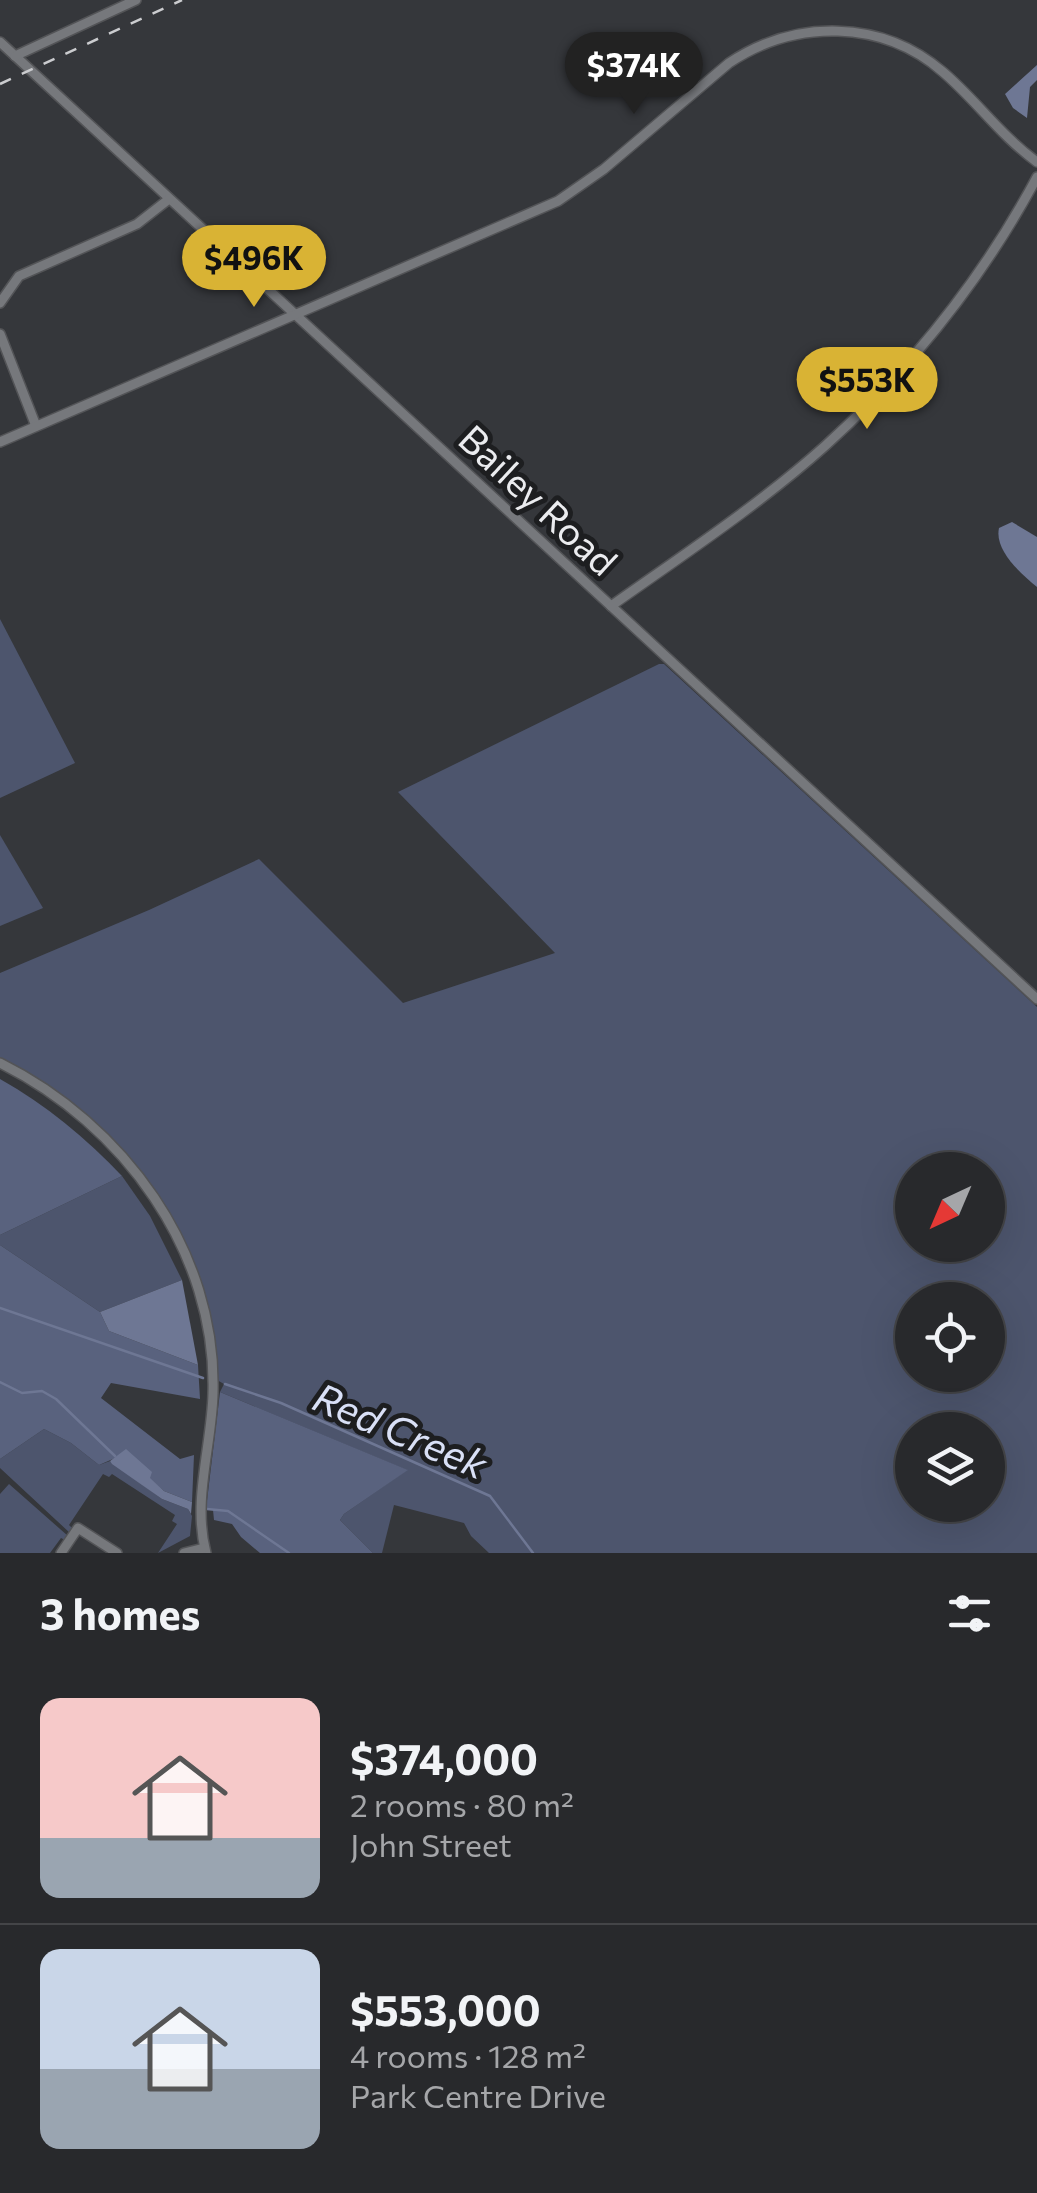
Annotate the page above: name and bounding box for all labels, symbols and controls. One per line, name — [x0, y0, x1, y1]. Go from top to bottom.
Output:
pin: $374K — [564, 32, 704, 117]
text: $374K — [587, 44, 681, 84]
pin: $496K — [184, 225, 324, 310]
text: $496K — [204, 237, 304, 277]
pin: $553K — [797, 347, 937, 432]
text: $553K — [819, 359, 915, 399]
street label: Bailey Road — [450, 414, 628, 584]
north arrow — [895, 1152, 1005, 1262]
map controls — [895, 1152, 1005, 1522]
button: locate — [895, 1282, 1005, 1392]
water label: Red Creek — [307, 1371, 496, 1488]
button: layers — [895, 1412, 1005, 1522]
icon: filters — [942, 1586, 997, 1641]
text: 3 homes — [40, 1587, 200, 1639]
text: $374,000 — [350, 1732, 538, 1784]
icon: home — [120, 1738, 240, 1858]
text: 2 rooms · 80 m² — [350, 1784, 574, 1824]
text: John Street — [350, 1824, 512, 1864]
text: $553,000 — [350, 1983, 541, 2035]
icon: home — [120, 1989, 240, 2109]
text: 4 rooms · 128 m² — [350, 2035, 586, 2075]
text: Park Centre Drive — [350, 2075, 606, 2115]

